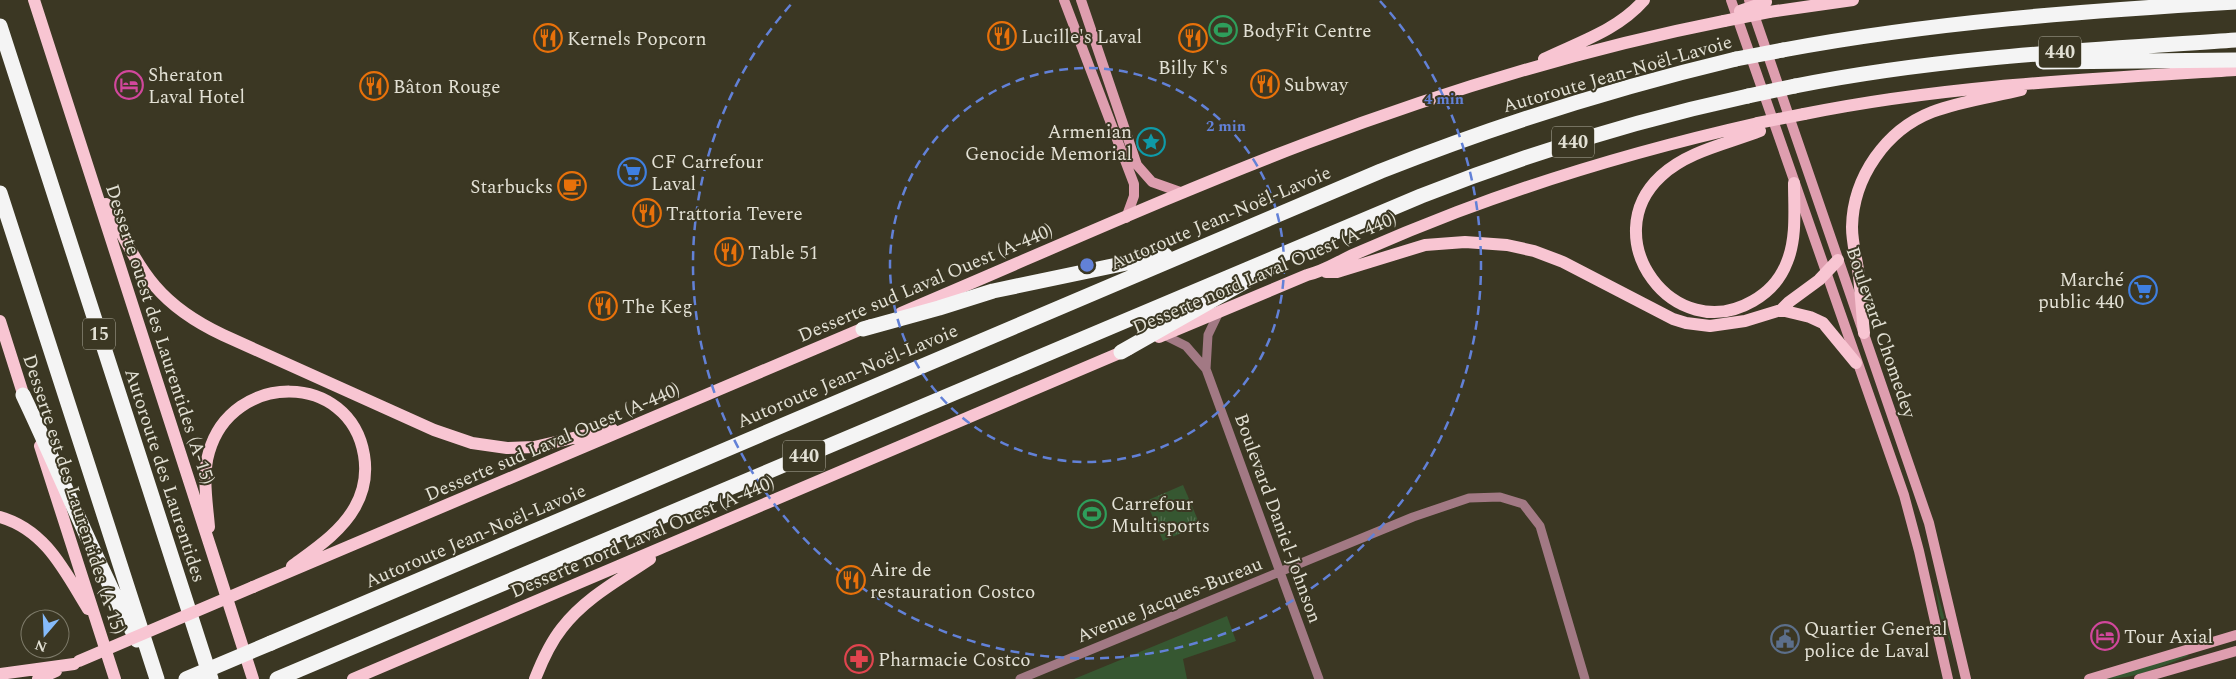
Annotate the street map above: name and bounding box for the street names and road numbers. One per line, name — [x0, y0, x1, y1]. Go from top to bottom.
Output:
street label: Autoroute Jean-Noël-Lavoie — [1499, 28, 1736, 121]
road number: 440 — [2039, 36, 2081, 68]
road number: 440 — [1552, 126, 1594, 158]
street label: Autoroute Jean-Noël-Lavoie — [1106, 159, 1336, 278]
street label: Desserte ouest des Laurentides (A-15) — [97, 181, 222, 488]
street label: Desserte nord Laval Ouest (A-440) — [1128, 204, 1401, 342]
street label: Desserte sud Laval Ouest (A-440) — [793, 216, 1058, 350]
street label: Boulevard Chomedey — [1838, 243, 1924, 423]
street label: Autoroute Jean-Noël-Lavoie — [733, 317, 963, 436]
road number: 15 — [83, 318, 115, 349]
street label: Desserte est des Laurentides (A-15) — [14, 351, 133, 638]
street label: Autoroute des Laurentides — [116, 365, 213, 586]
street label: Desserte sud Laval Ouest (A-440) — [420, 375, 685, 509]
street label: Boulevard Daniel-Johnson — [1226, 409, 1329, 628]
road number: 440 — [783, 441, 825, 472]
street label: Desserte nord Laval Ouest (A-440) — [506, 468, 779, 606]
street label: Autoroute Jean-Noël-Lavoie — [361, 477, 591, 596]
street label: Avenue Jacques-Bureau — [1072, 550, 1267, 651]

